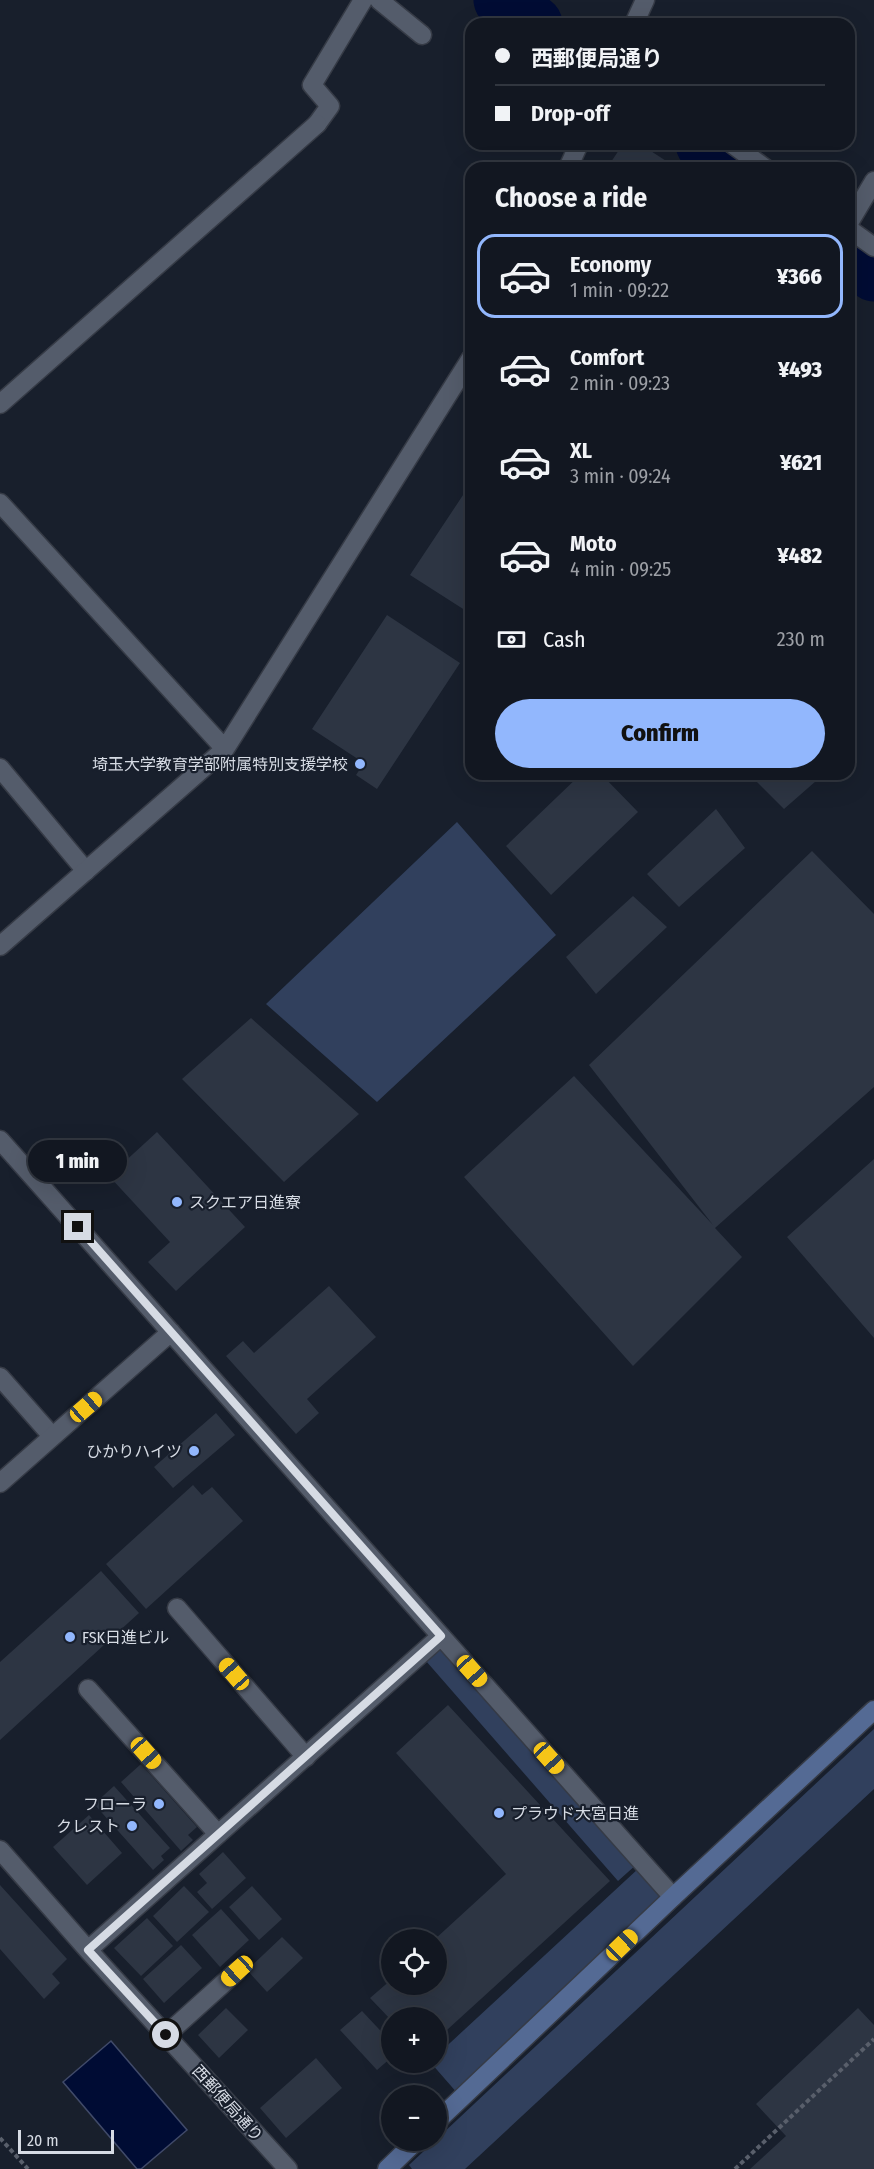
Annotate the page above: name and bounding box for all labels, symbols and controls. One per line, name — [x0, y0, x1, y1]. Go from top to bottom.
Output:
text: 西郵便局通り — [531, 45, 663, 72]
text: Drop-off — [531, 100, 610, 127]
text: Choose a ride — [495, 182, 647, 214]
icon: car — [498, 249, 552, 303]
text: Economy — [570, 251, 651, 278]
text: ¥366 — [777, 263, 822, 290]
text: 1 min · 09:22 — [570, 278, 669, 302]
icon: car — [498, 342, 552, 396]
text: Comfort — [570, 344, 644, 371]
text: ¥493 — [778, 356, 822, 383]
text: 2 min · 09:23 — [570, 371, 670, 395]
icon: car — [498, 435, 552, 489]
text: XL — [570, 437, 592, 464]
text: ¥621 — [780, 449, 822, 476]
text: 3 min · 09:24 — [570, 464, 671, 488]
icon: car — [498, 528, 552, 582]
text: Moto — [570, 530, 617, 557]
text: ¥482 — [777, 542, 822, 569]
text: 4 min · 09:25 — [570, 557, 671, 581]
icon: cash — [495, 623, 528, 656]
text: Cash — [543, 626, 586, 653]
text: 230 m — [777, 627, 825, 651]
button: Confirm — [495, 699, 825, 768]
place label: 埼玉大学教育学部附属特別支援学校 — [92, 755, 348, 774]
marker: 埼玉大学教育学部附属特別支援学校 — [353, 757, 367, 771]
callout: 1 min — [28, 1140, 128, 1182]
text: 1 min — [56, 1149, 99, 1173]
place label: スクエア日進寮 — [189, 1193, 301, 1212]
marker: スクエア日進寮 — [170, 1195, 184, 1209]
route end — [64, 1213, 91, 1240]
car — [67, 1388, 105, 1426]
place label: ひかりハイツ — [86, 1442, 182, 1461]
marker: ひかりハイツ — [187, 1444, 201, 1458]
place label: FSK日進ビル — [82, 1628, 169, 1647]
marker: FSK日進ビル — [63, 1630, 77, 1644]
car — [453, 1652, 491, 1690]
car — [215, 1655, 253, 1693]
car — [127, 1734, 165, 1772]
car — [530, 1739, 568, 1777]
place label: フローラ — [83, 1795, 147, 1814]
marker: フローラ — [152, 1797, 166, 1811]
place label: プラウド大宮日進 — [511, 1804, 639, 1823]
marker: プラウド大宮日進 — [492, 1806, 506, 1820]
place label: クレスト — [56, 1817, 120, 1836]
marker: クレスト — [125, 1819, 139, 1833]
car — [603, 1926, 641, 1964]
map controls — [381, 1929, 447, 2151]
button: locate — [381, 1929, 447, 1995]
car — [218, 1952, 256, 1990]
button: + — [381, 2007, 447, 2073]
route start — [152, 2021, 179, 2048]
street label: 西郵便局通り — [188, 2061, 267, 2145]
button: − — [381, 2085, 447, 2151]
scale bar — [18, 2127, 114, 2154]
text: 20 m — [27, 2131, 58, 2150]

